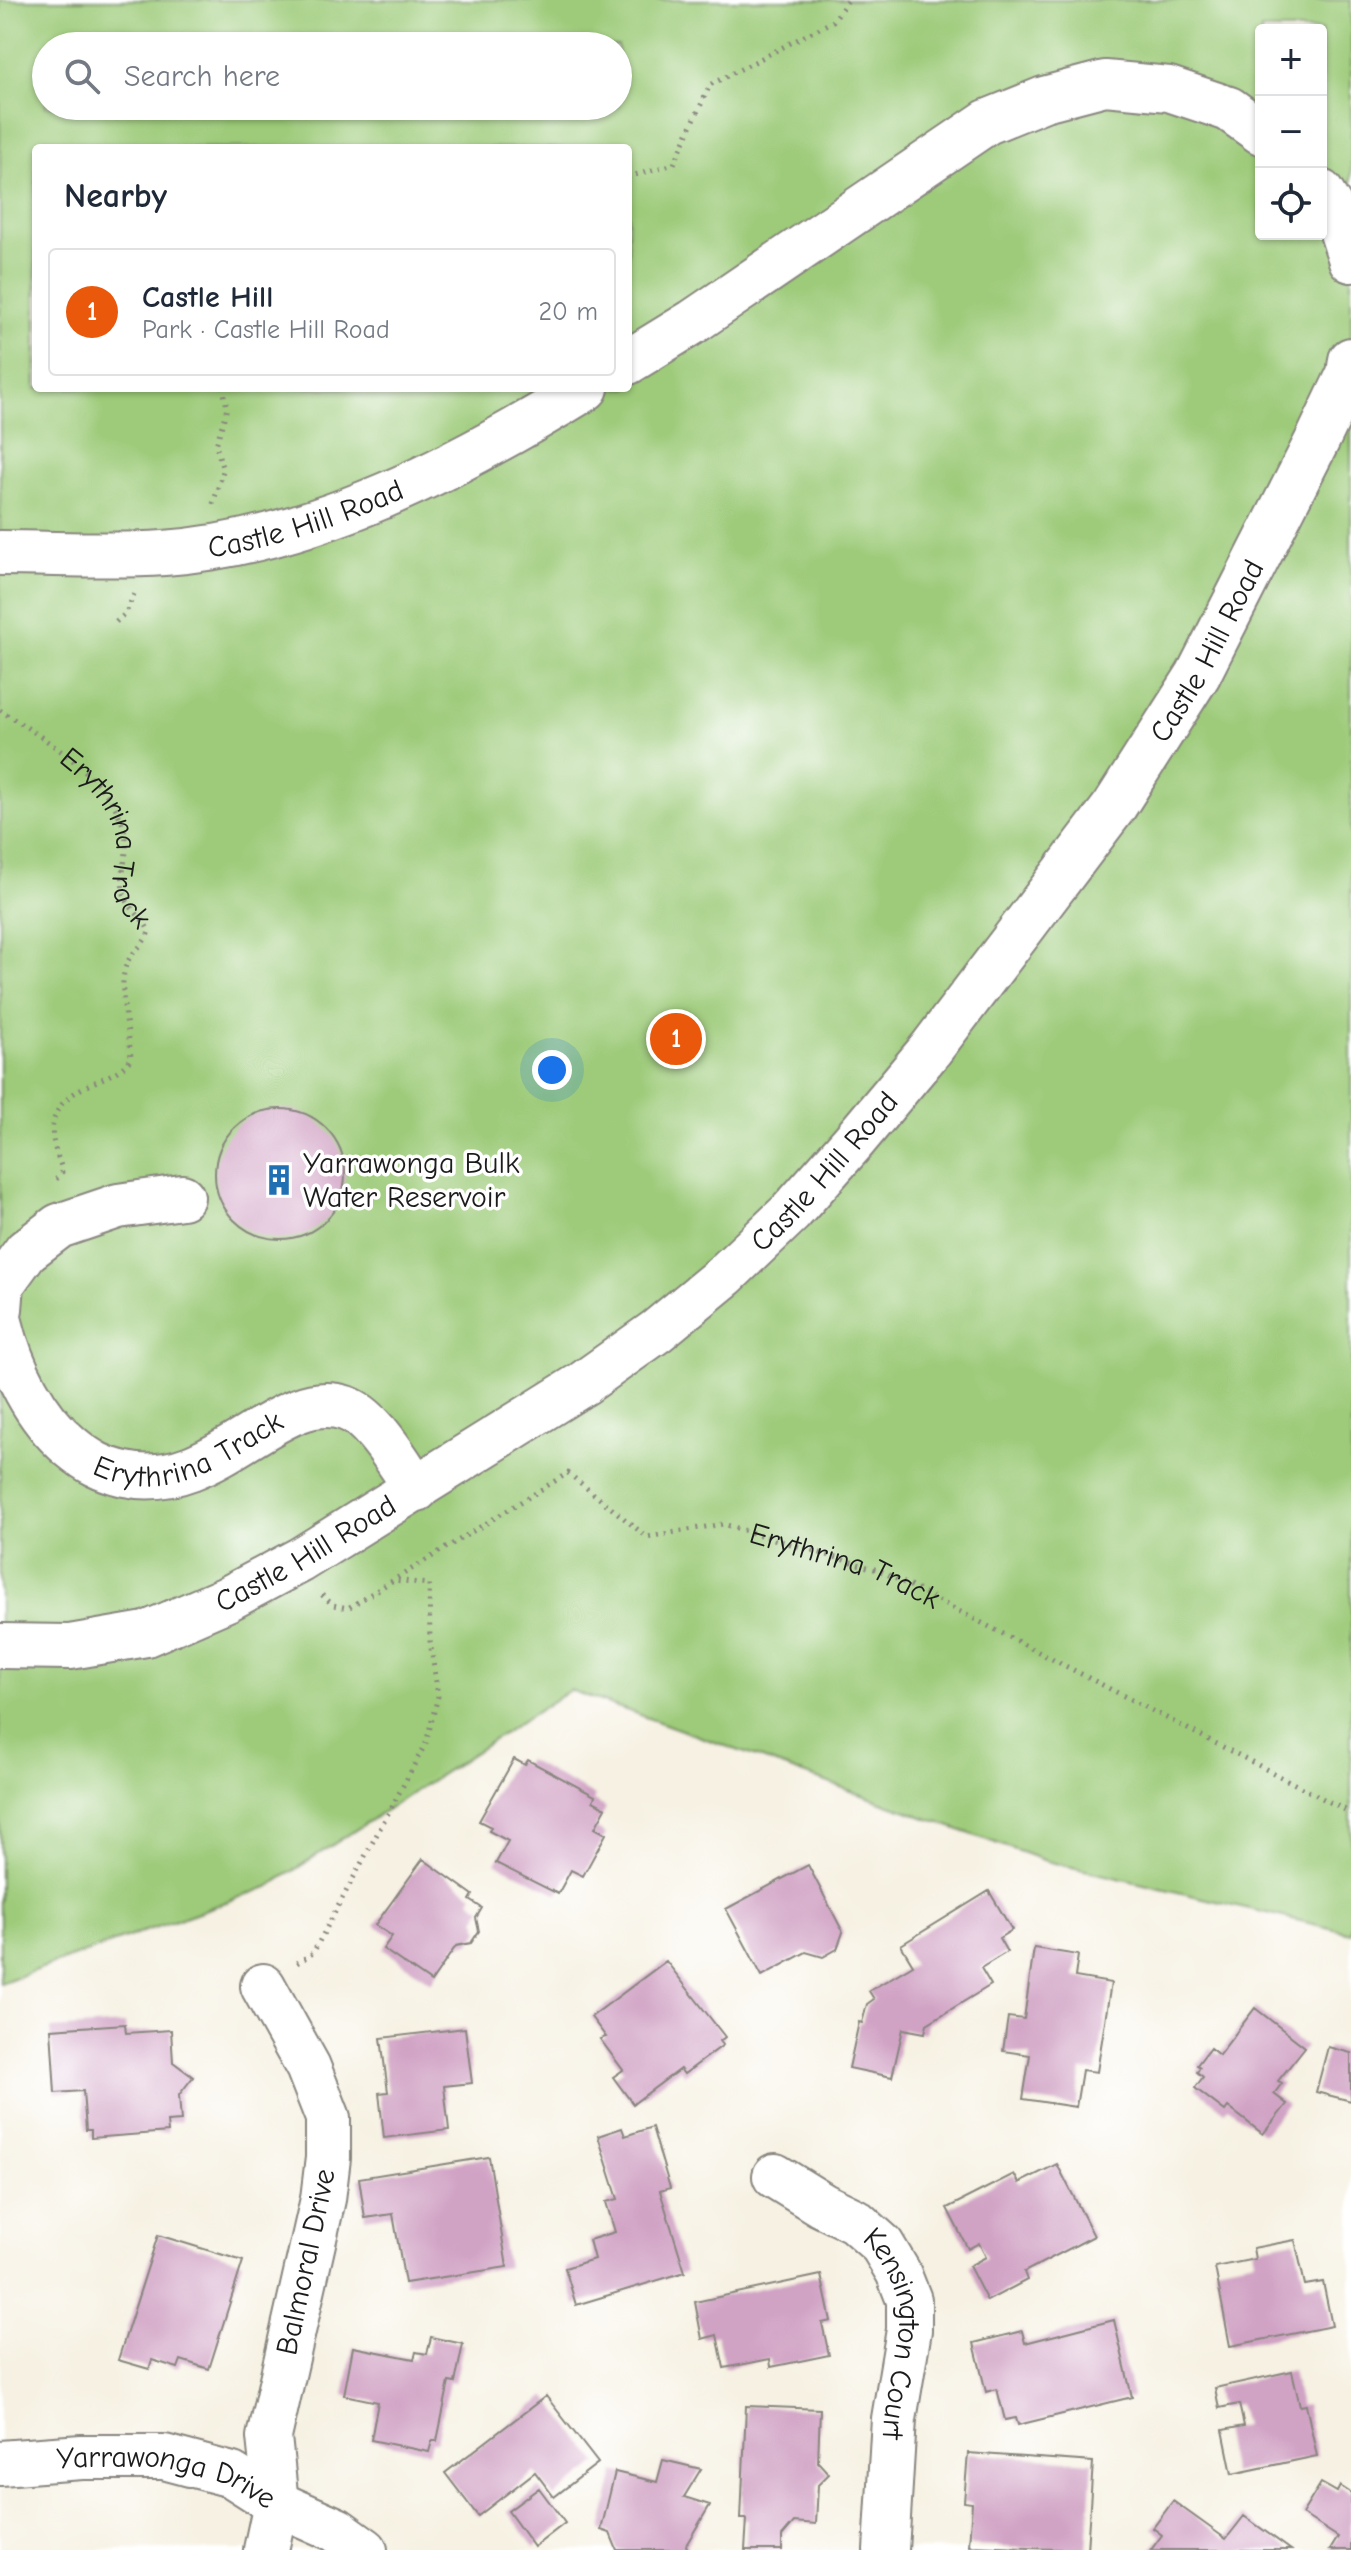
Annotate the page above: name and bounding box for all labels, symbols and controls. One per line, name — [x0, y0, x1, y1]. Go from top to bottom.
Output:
map controls — [1255, 24, 1327, 240]
button: + — [1255, 24, 1327, 96]
search box — [32, 32, 632, 120]
icon: search — [60, 54, 104, 98]
text: Search here — [124, 59, 280, 94]
button: − — [1255, 96, 1327, 168]
button: locate — [1255, 168, 1327, 240]
text: Nearby — [64, 176, 167, 216]
text: Castle Hill — [142, 280, 273, 315]
text: 1 — [87, 297, 97, 327]
text: 20 m — [538, 297, 598, 327]
text: Park · Castle Hill Road — [142, 315, 390, 345]
street label: Castle Hill Road — [205, 472, 409, 565]
street label: Castle Hill Road — [1142, 554, 1271, 749]
street label: Erythrina Track — [53, 740, 159, 936]
pin: 1 — [650, 1009, 702, 1069]
your location — [532, 1050, 572, 1090]
street label: Castle Hill Road — [743, 1084, 905, 1259]
place label: Yarrawonga Bulk Water Reservoir — [303, 1146, 520, 1215]
building icon: Yarrawonga Bulk Water Reservoir — [262, 1163, 296, 1197]
street label: Erythrina Track — [89, 1403, 289, 1494]
street label: Castle Hill Road — [210, 1487, 402, 1619]
street label: Erythrina Track — [746, 1515, 947, 1616]
street label: Balmoral Drive — [269, 2166, 343, 2358]
street label: Kensington Court — [857, 2220, 927, 2442]
street label: Yarrawonga Drive — [55, 2439, 282, 2516]

